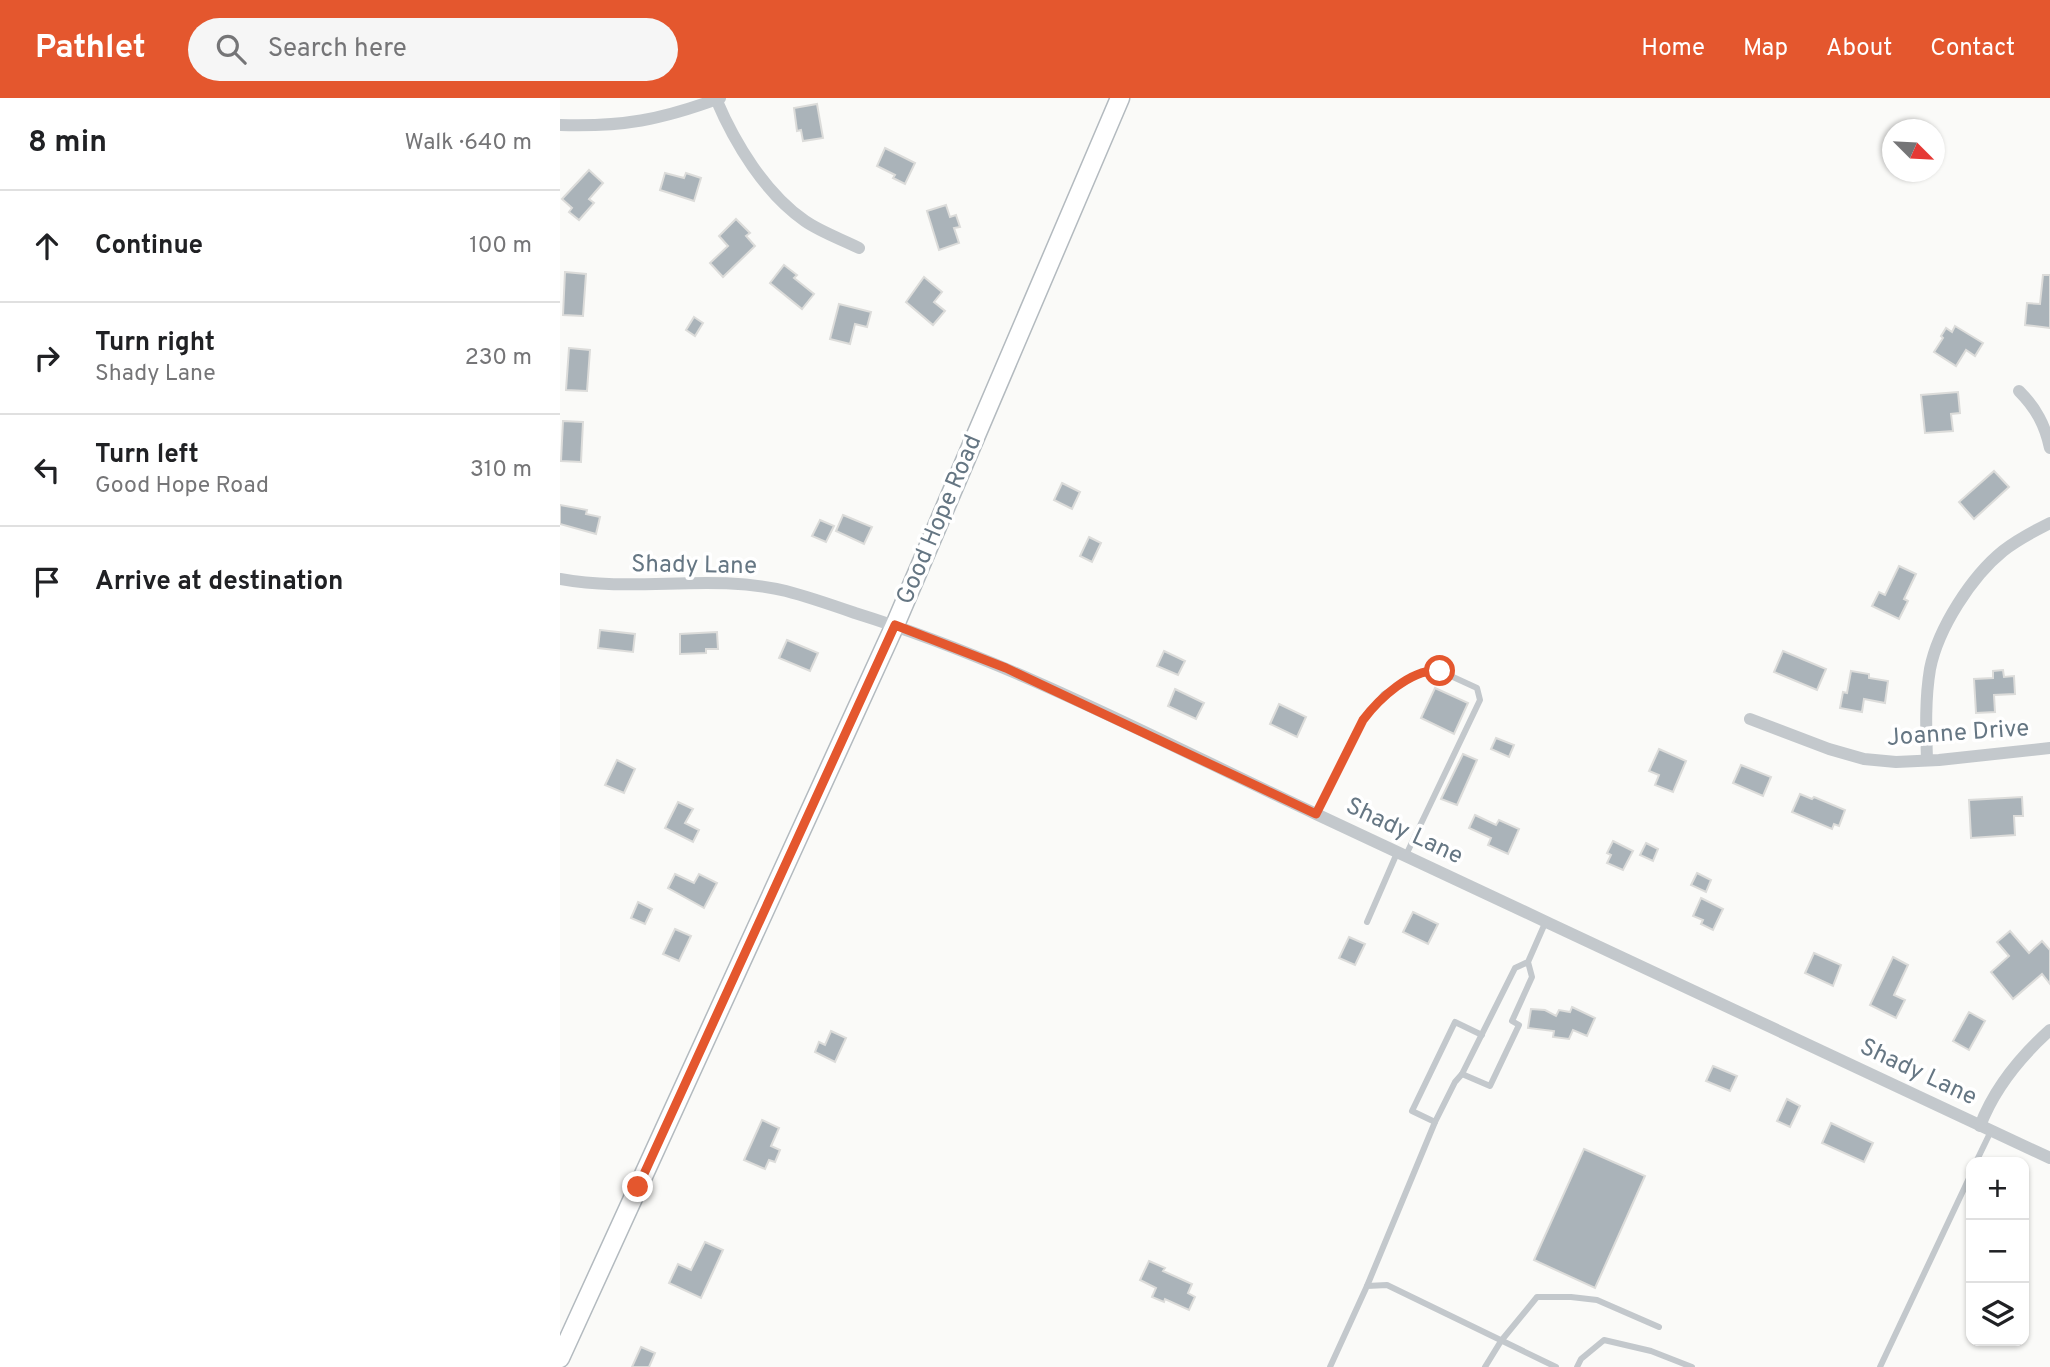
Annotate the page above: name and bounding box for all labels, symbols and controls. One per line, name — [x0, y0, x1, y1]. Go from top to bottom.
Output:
search box — [188, 18, 678, 81]
text: Pathlet — [35, 28, 146, 70]
icon: search — [212, 30, 250, 68]
text: Search here — [268, 33, 407, 66]
text: Home — [1641, 34, 1705, 64]
text: Map — [1743, 34, 1788, 64]
text: About — [1826, 34, 1892, 64]
text: Contact — [1930, 34, 2015, 64]
north arrow — [1882, 119, 1945, 182]
text: 8 min — [28, 125, 107, 162]
text: Walk · 640 m — [404, 129, 532, 158]
icon: ahead — [28, 227, 66, 265]
text: Continue — [95, 230, 203, 263]
text: 100 m — [469, 232, 532, 261]
text: Turn right — [95, 327, 215, 360]
icon: right — [28, 339, 66, 377]
text: 230 m — [465, 344, 532, 373]
text: Shady Lane — [95, 360, 216, 389]
street label: Good Hope Road — [891, 431, 989, 609]
text: Turn left — [95, 439, 199, 472]
icon: left — [28, 451, 66, 489]
text: 310 m — [470, 456, 532, 485]
text: Good Hope Road — [95, 472, 269, 501]
street label: Shady Lane — [631, 550, 757, 582]
icon: arrive — [28, 563, 66, 601]
text: Arrive at destination — [95, 566, 343, 599]
route start — [1424, 655, 1455, 686]
street label: Joanne Drive — [1886, 714, 2030, 754]
street label: Shady Lane — [1341, 792, 1467, 872]
street label: Shady Lane — [1855, 1033, 1981, 1113]
map controls — [1966, 1157, 2029, 1346]
button: + — [1966, 1157, 2029, 1220]
route end — [622, 1171, 653, 1202]
button: − — [1966, 1220, 2029, 1283]
button: layers — [1966, 1283, 2029, 1346]

